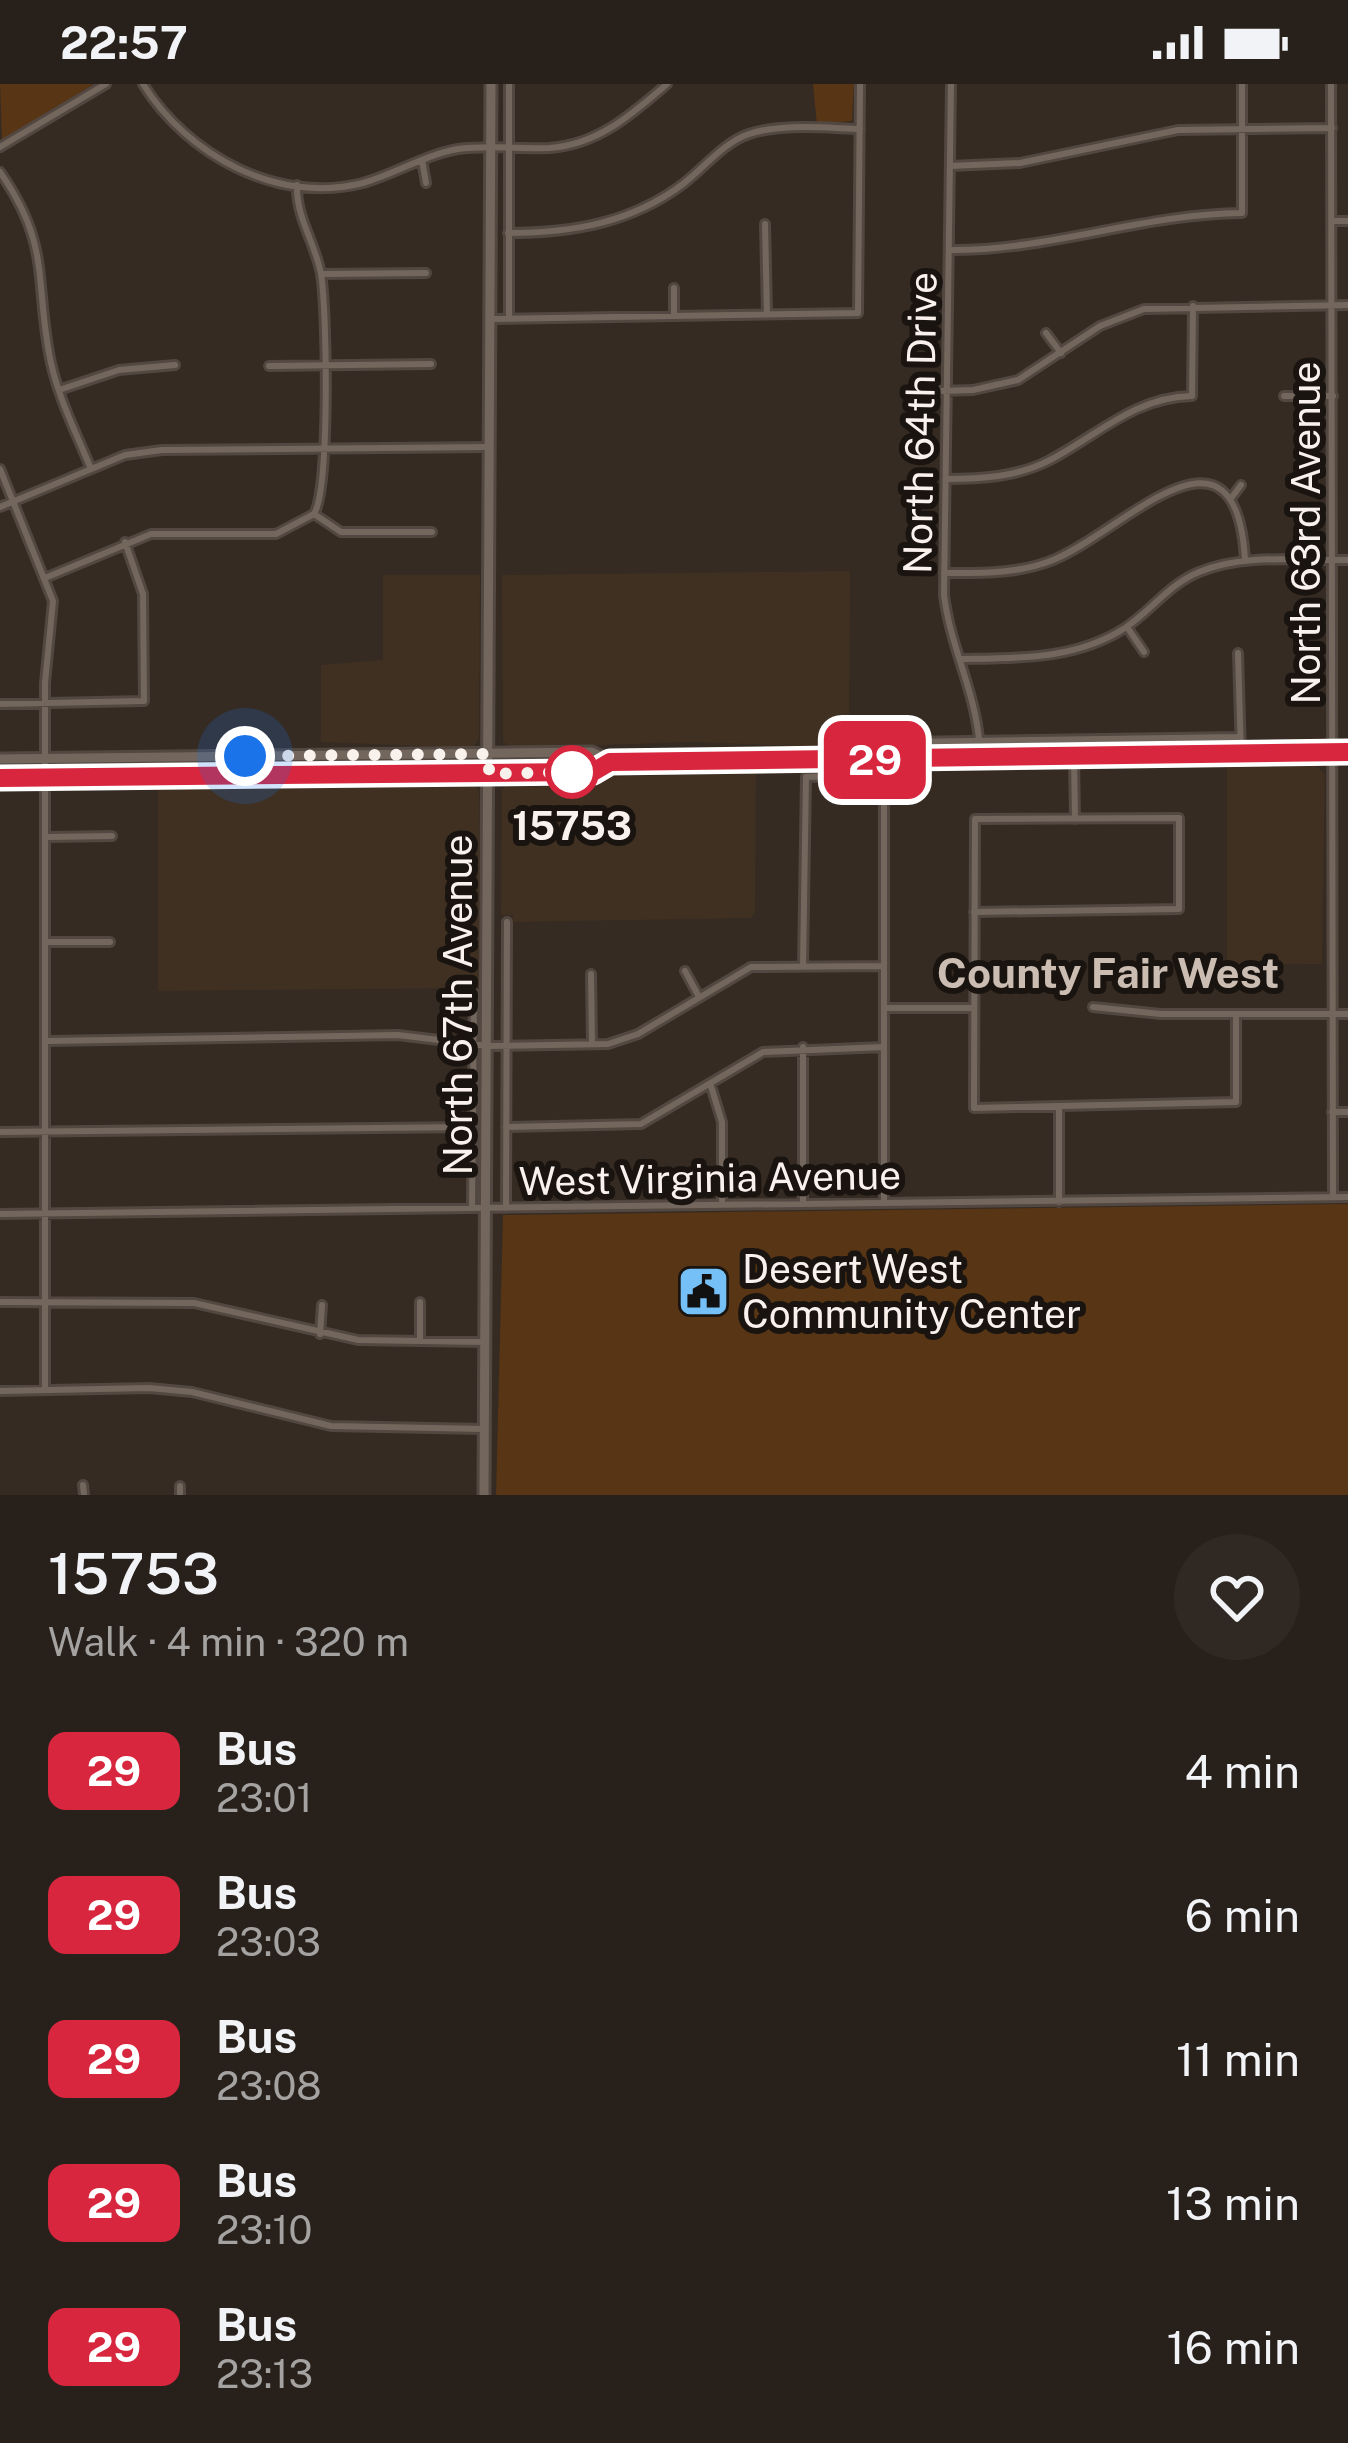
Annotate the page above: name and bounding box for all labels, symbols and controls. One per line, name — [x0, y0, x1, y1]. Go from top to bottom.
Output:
text: 22:57 — [60, 16, 188, 69]
street label: North 64th Drive — [894, 272, 946, 574]
street label: North 63rd Avenue — [1283, 361, 1329, 705]
line badge: 29 — [821, 721, 929, 799]
your location — [215, 726, 275, 786]
text: 29 — [848, 735, 902, 784]
marker: 15753 — [547, 747, 597, 797]
place label: 15753 — [512, 803, 632, 849]
street label: North 67th Avenue — [435, 834, 481, 1176]
district label: County Fair West — [937, 948, 1279, 997]
street label: West Virginia Avenue — [518, 1152, 902, 1204]
place label: Desert West Community Center — [742, 1246, 1081, 1337]
public building icon: Desert West Community Center — [675, 1263, 731, 1319]
button: heart — [1174, 1534, 1300, 1660]
text: 15753 — [48, 1540, 219, 1607]
text: Walk · 4 min · 320 m — [48, 1619, 409, 1665]
text: Bus — [216, 1722, 297, 1775]
text: 4 min — [1184, 1745, 1300, 1798]
text: 29 — [87, 1746, 141, 1795]
text: 23:01 — [216, 1775, 312, 1821]
text: Bus — [216, 1866, 297, 1919]
text: 6 min — [1185, 1889, 1300, 1942]
text: 29 — [87, 1890, 141, 1939]
text: 23:03 — [216, 1919, 321, 1965]
text: Bus — [216, 2010, 297, 2063]
text: 11 min — [1176, 2033, 1300, 2086]
text: 29 — [87, 2034, 141, 2083]
text: 23:08 — [216, 2063, 321, 2109]
text: Bus — [216, 2154, 297, 2207]
text: 13 min — [1166, 2177, 1300, 2230]
text: 29 — [87, 2178, 141, 2227]
text: 23:10 — [216, 2207, 312, 2253]
text: Bus — [216, 2298, 297, 2351]
text: 16 min — [1166, 2321, 1300, 2374]
text: 29 — [87, 2322, 141, 2371]
text: 23:13 — [216, 2351, 313, 2397]

